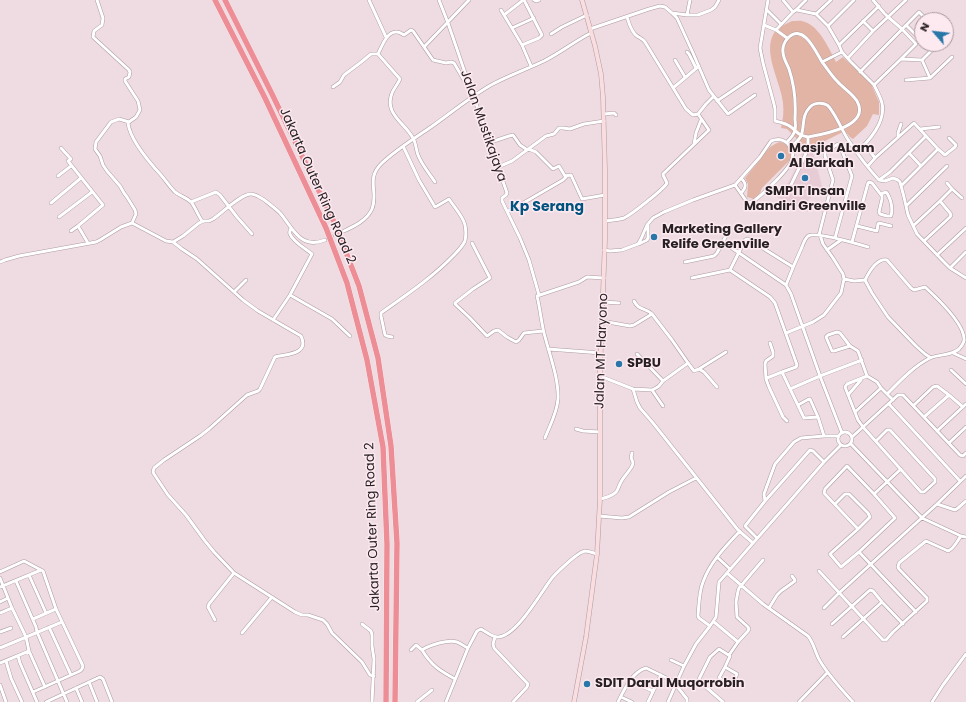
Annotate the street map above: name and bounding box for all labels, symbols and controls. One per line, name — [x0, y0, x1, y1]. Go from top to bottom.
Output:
north arrow — [914, 12, 954, 52]
text: N — [915, 19, 933, 34]
street label: Jalan Mustikajaya — [457, 68, 509, 184]
street label: Jakarta Outer Ring Road 2 — [275, 106, 359, 266]
place label: Masjid ALam Al Barkah — [789, 141, 875, 172]
marker: Masjid ALam Al Barkah — [776, 151, 786, 161]
marker: SMPIT Insan Mandiri Greenville — [800, 173, 810, 183]
place label: SMPIT Insan Mandiri Greenville — [744, 184, 866, 215]
district label: Kp Serang — [510, 199, 584, 215]
place label: Marketing Gallery Relife Greenville — [662, 222, 782, 253]
marker: Marketing Gallery Relife Greenville — [649, 232, 659, 242]
street label: Jalan MT Haryono — [592, 293, 612, 409]
place label: SPBU — [627, 356, 661, 372]
marker: SPBU — [614, 359, 624, 369]
street label: Jakarta Outer Ring Road 2 — [362, 442, 384, 612]
place label: SDIT Darul Muqorrobin — [595, 676, 745, 692]
marker: SDIT Darul Muqorrobin — [582, 679, 592, 689]

